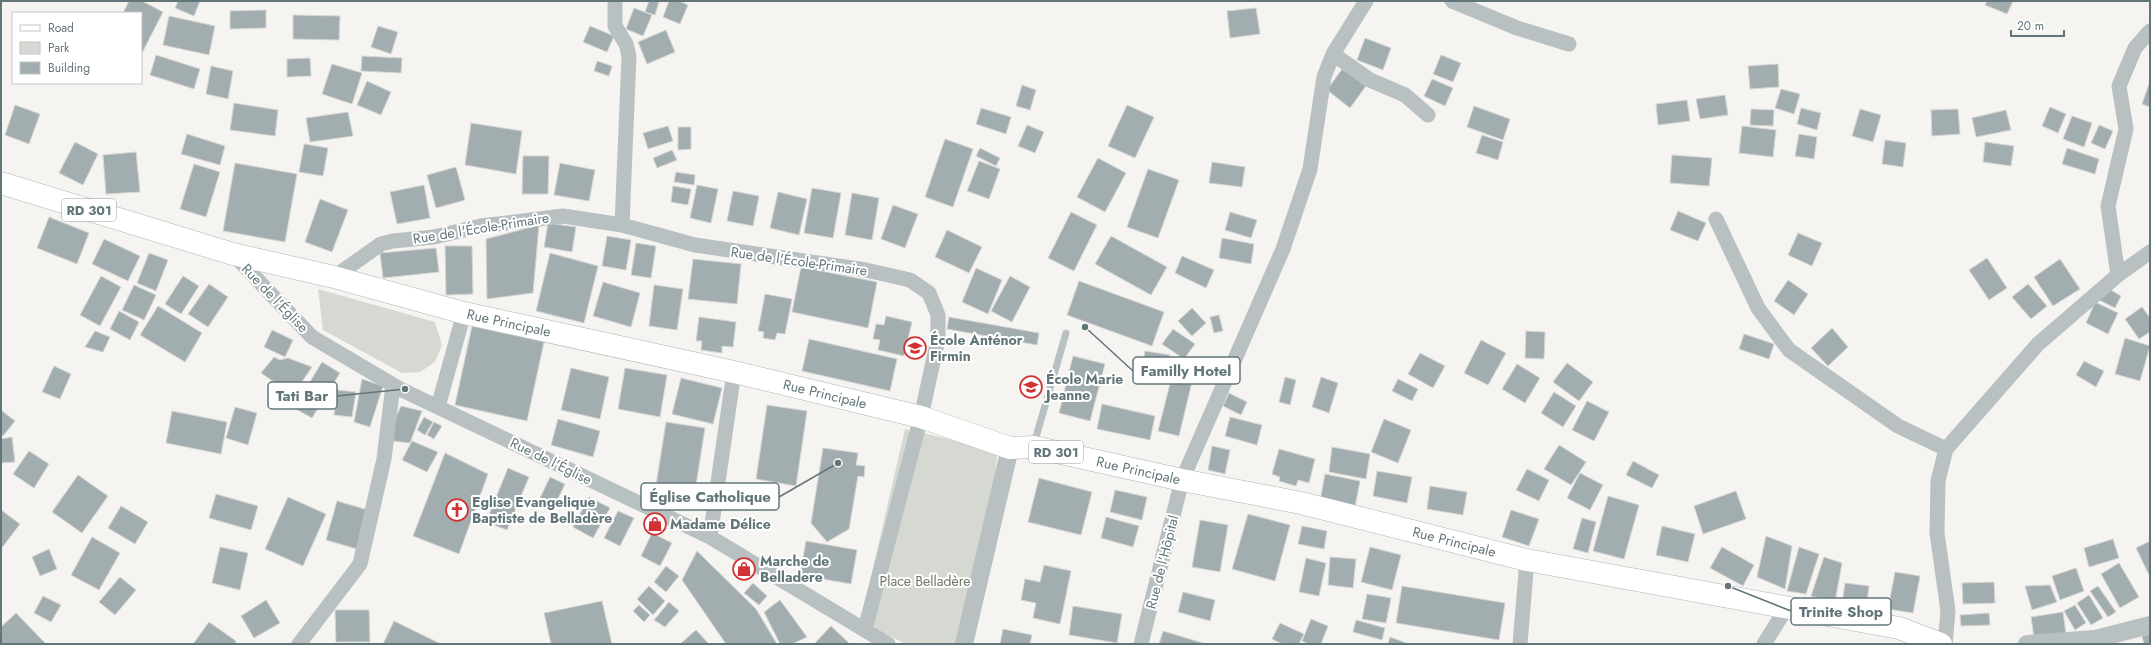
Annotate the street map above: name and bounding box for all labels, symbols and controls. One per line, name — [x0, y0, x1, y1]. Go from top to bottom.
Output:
legend — [12, 12, 142, 84]
scale bar — [2011, 12, 2064, 38]
text: 20 m — [2017, 17, 2044, 35]
text: Road — [48, 19, 74, 37]
text: Park — [48, 39, 70, 57]
text: Building — [48, 59, 90, 77]
road number: RD 301 — [62, 199, 116, 221]
street label: Rue de l'École-Primaire — [412, 207, 550, 249]
street label: Rue de l'École-Primaire — [730, 242, 868, 280]
street label: Rue de l'Église — [237, 259, 313, 337]
street label: Rue Principale — [465, 304, 553, 342]
place label: École Anténor Firmin — [930, 330, 1023, 366]
school or university icon: École Anténor Firmin — [902, 335, 928, 361]
callout: Familly Hotel — [1133, 357, 1240, 384]
text: Familly Hotel — [1141, 360, 1231, 382]
place label: École Marie Jeanne — [1043, 369, 1123, 405]
street label: Rue Principale — [781, 374, 869, 414]
school or university icon: École Marie Jeanne — [1018, 374, 1044, 400]
callout: Tati Bar — [268, 382, 337, 409]
text: Tati Bar — [276, 385, 329, 407]
street label: Rue de l'Église — [507, 433, 595, 489]
road number: RD 301 — [1029, 441, 1083, 463]
street label: Rue Principale — [1095, 451, 1182, 489]
callout: Église Catholique — [641, 483, 779, 510]
text: Église Catholique — [649, 486, 771, 508]
place label: Eglise Evangelique Baptiste de Belladère — [472, 492, 612, 528]
church icon: Eglise Evangelique Baptiste de Belladère — [444, 497, 470, 523]
shop icon: Madame Délice — [642, 511, 668, 537]
street label: Rue de l'Hôpital — [1141, 513, 1183, 611]
place label: Madame Délice — [670, 514, 771, 534]
street label: Rue Principale — [1410, 522, 1498, 562]
place label: Marche de Belladere — [760, 551, 829, 587]
shop icon: Marche de Belladere — [731, 556, 757, 582]
park label: Place Belladère — [880, 571, 970, 591]
callout: Trinite Shop — [1791, 598, 1891, 625]
text: Trinite Shop — [1799, 601, 1883, 623]

